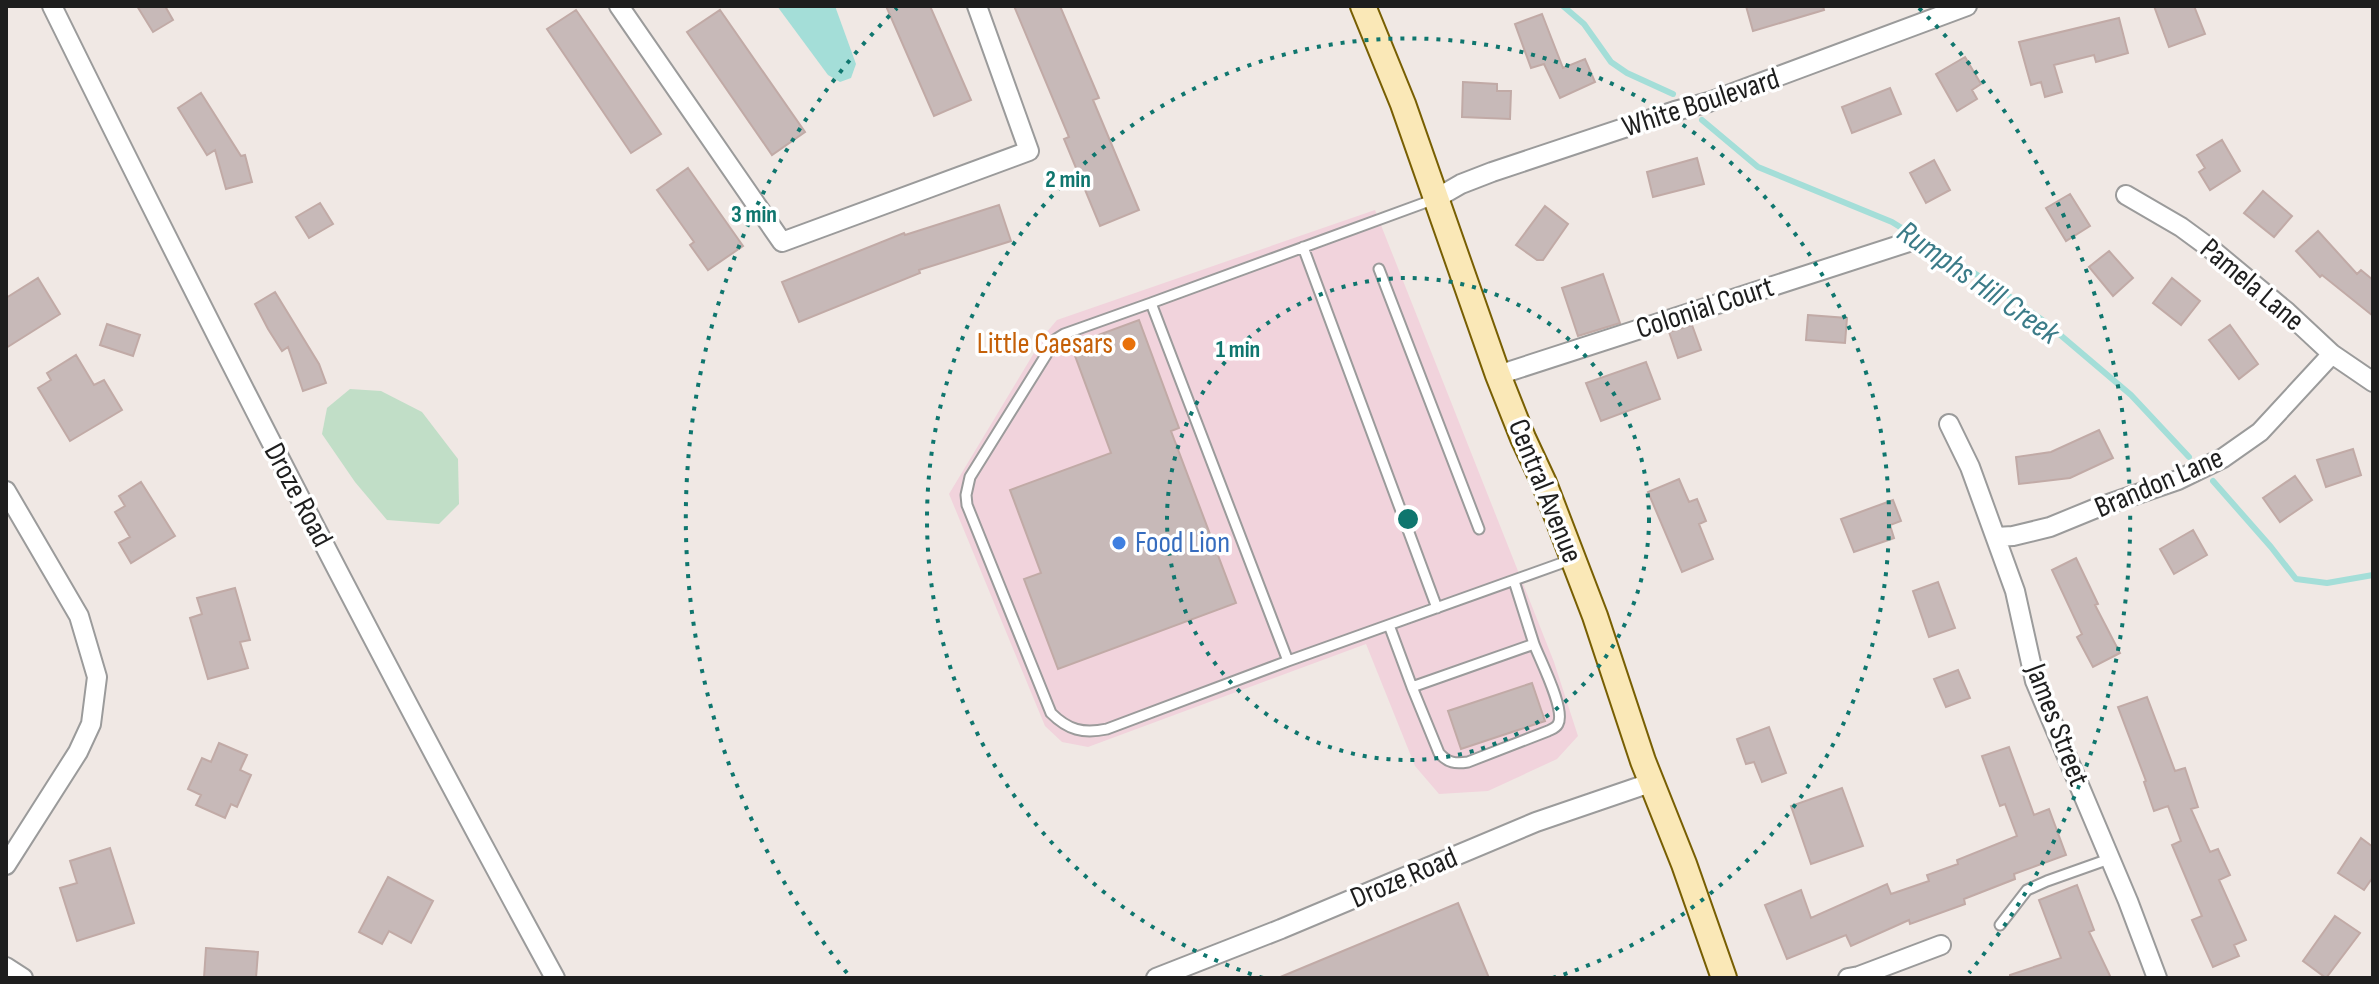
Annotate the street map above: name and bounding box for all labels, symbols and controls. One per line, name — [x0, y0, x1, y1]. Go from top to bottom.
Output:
street label: White Boulevard — [1618, 61, 1784, 145]
text: 2 min — [1045, 165, 1091, 194]
text: 3 min — [731, 200, 777, 229]
water label: Rumphs Hill Creek — [1889, 213, 2068, 354]
street label: Pamela Lane — [2193, 231, 2311, 339]
street label: Colonial Court — [1632, 269, 1778, 347]
place label: Little Caesars — [977, 326, 1113, 362]
marker: Little Caesars — [1120, 335, 1138, 353]
text: 1 min — [1216, 335, 1260, 364]
street label: Central Avenue — [1500, 414, 1590, 568]
street label: Droze Road — [256, 437, 340, 553]
street label: Brandon Lane — [2089, 440, 2229, 526]
centre of rings — [1394, 505, 1422, 533]
place label: Food Lion — [1135, 525, 1230, 561]
marker: Food Lion — [1110, 534, 1128, 552]
street label: James Street — [2017, 658, 2097, 791]
street label: Droze Road — [1345, 839, 1463, 917]

